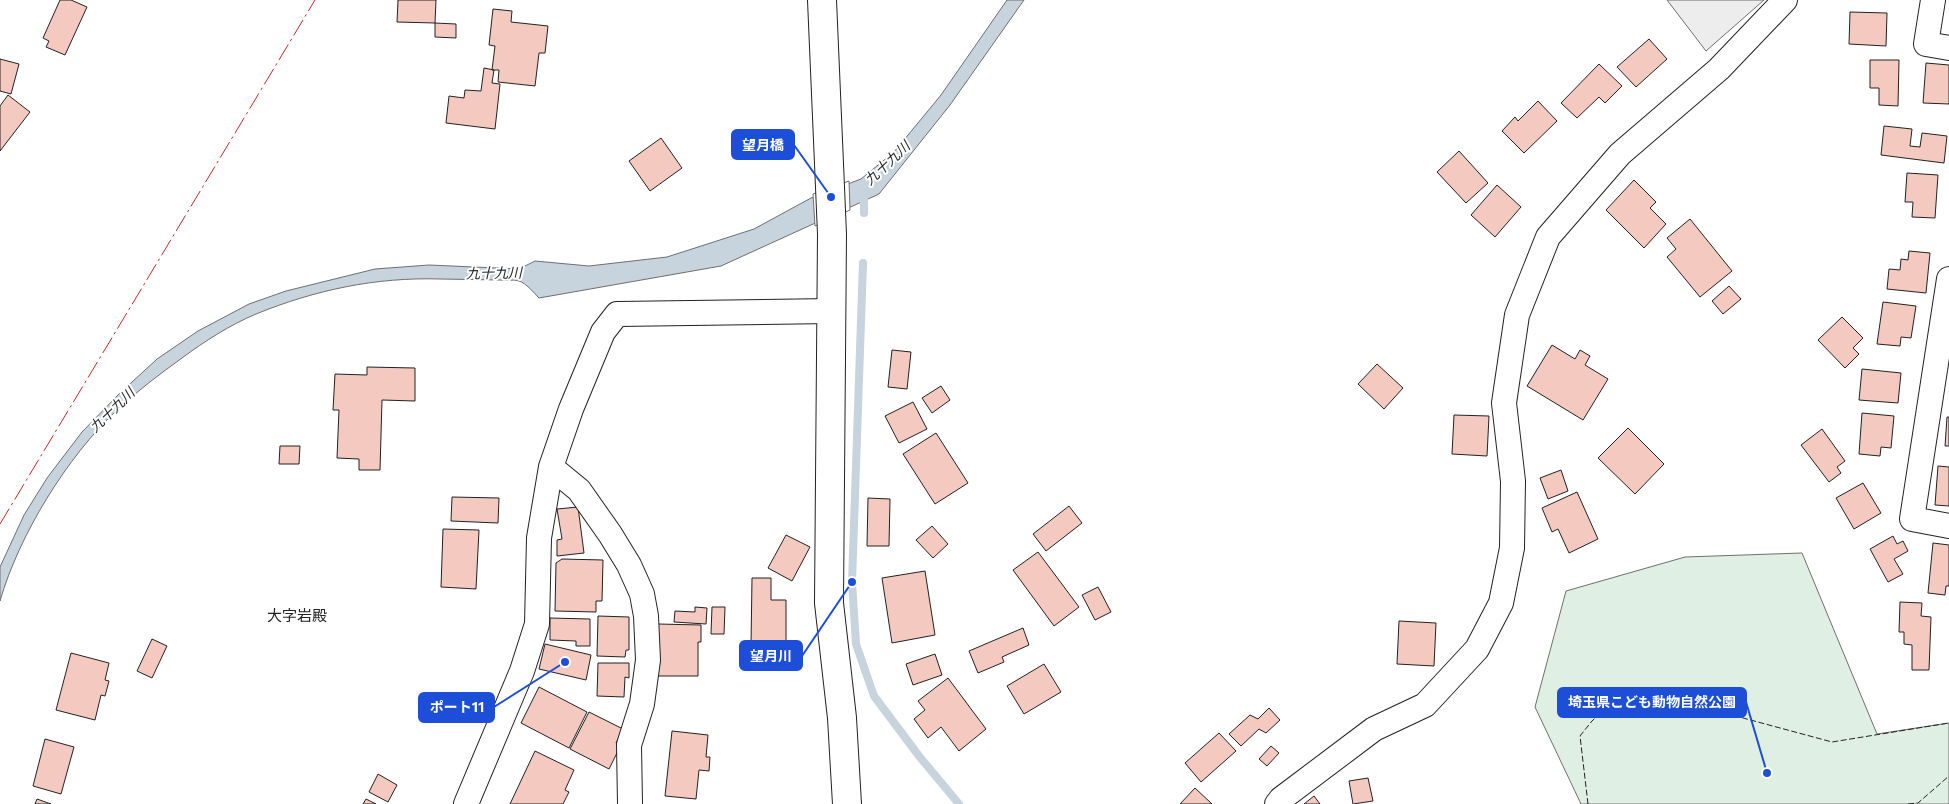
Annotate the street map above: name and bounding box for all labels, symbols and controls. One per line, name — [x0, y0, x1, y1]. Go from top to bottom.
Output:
callout: 望月橋 — [732, 130, 794, 159]
text: 望月橋 — [742, 136, 784, 153]
water label: 九十九川 — [860, 136, 914, 188]
water label: 九十九川 — [466, 263, 524, 281]
water label: 九十九川 — [86, 383, 139, 435]
district label: 大字岩殿 — [267, 606, 327, 624]
callout: 望月川 — [740, 641, 802, 670]
text: 望月川 — [750, 647, 792, 664]
callout: 埼玉県こども動物自然公園 — [1558, 688, 1746, 717]
callout: ポート11 — [419, 693, 494, 722]
text: 埼玉県こども動物自然公園 — [1568, 693, 1736, 710]
text: ポート11 — [430, 698, 484, 715]

